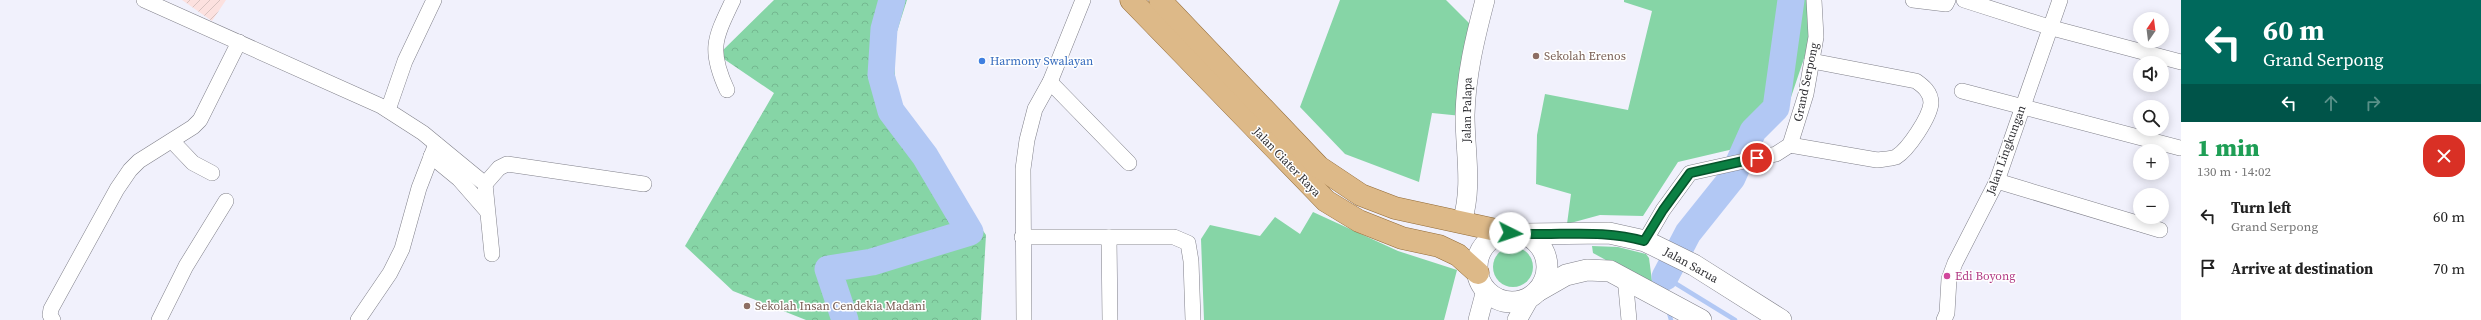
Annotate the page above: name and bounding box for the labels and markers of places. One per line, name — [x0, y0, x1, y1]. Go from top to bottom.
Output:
place label: Sekolah Erenos — [1544, 48, 1626, 64]
marker: Sekolah Erenos — [1531, 51, 1541, 61]
place label: Harmony Swalayan — [990, 53, 1093, 69]
marker: Harmony Swalayan — [977, 56, 987, 66]
pin — [1740, 141, 1774, 175]
place label: Edi Boyong — [1955, 268, 2015, 284]
marker: Edi Boyong — [1942, 271, 1952, 281]
place label: Sekolah Insan Cendekia Madani — [755, 298, 926, 314]
marker: Sekolah Insan Cendekia Madani — [742, 301, 752, 311]

